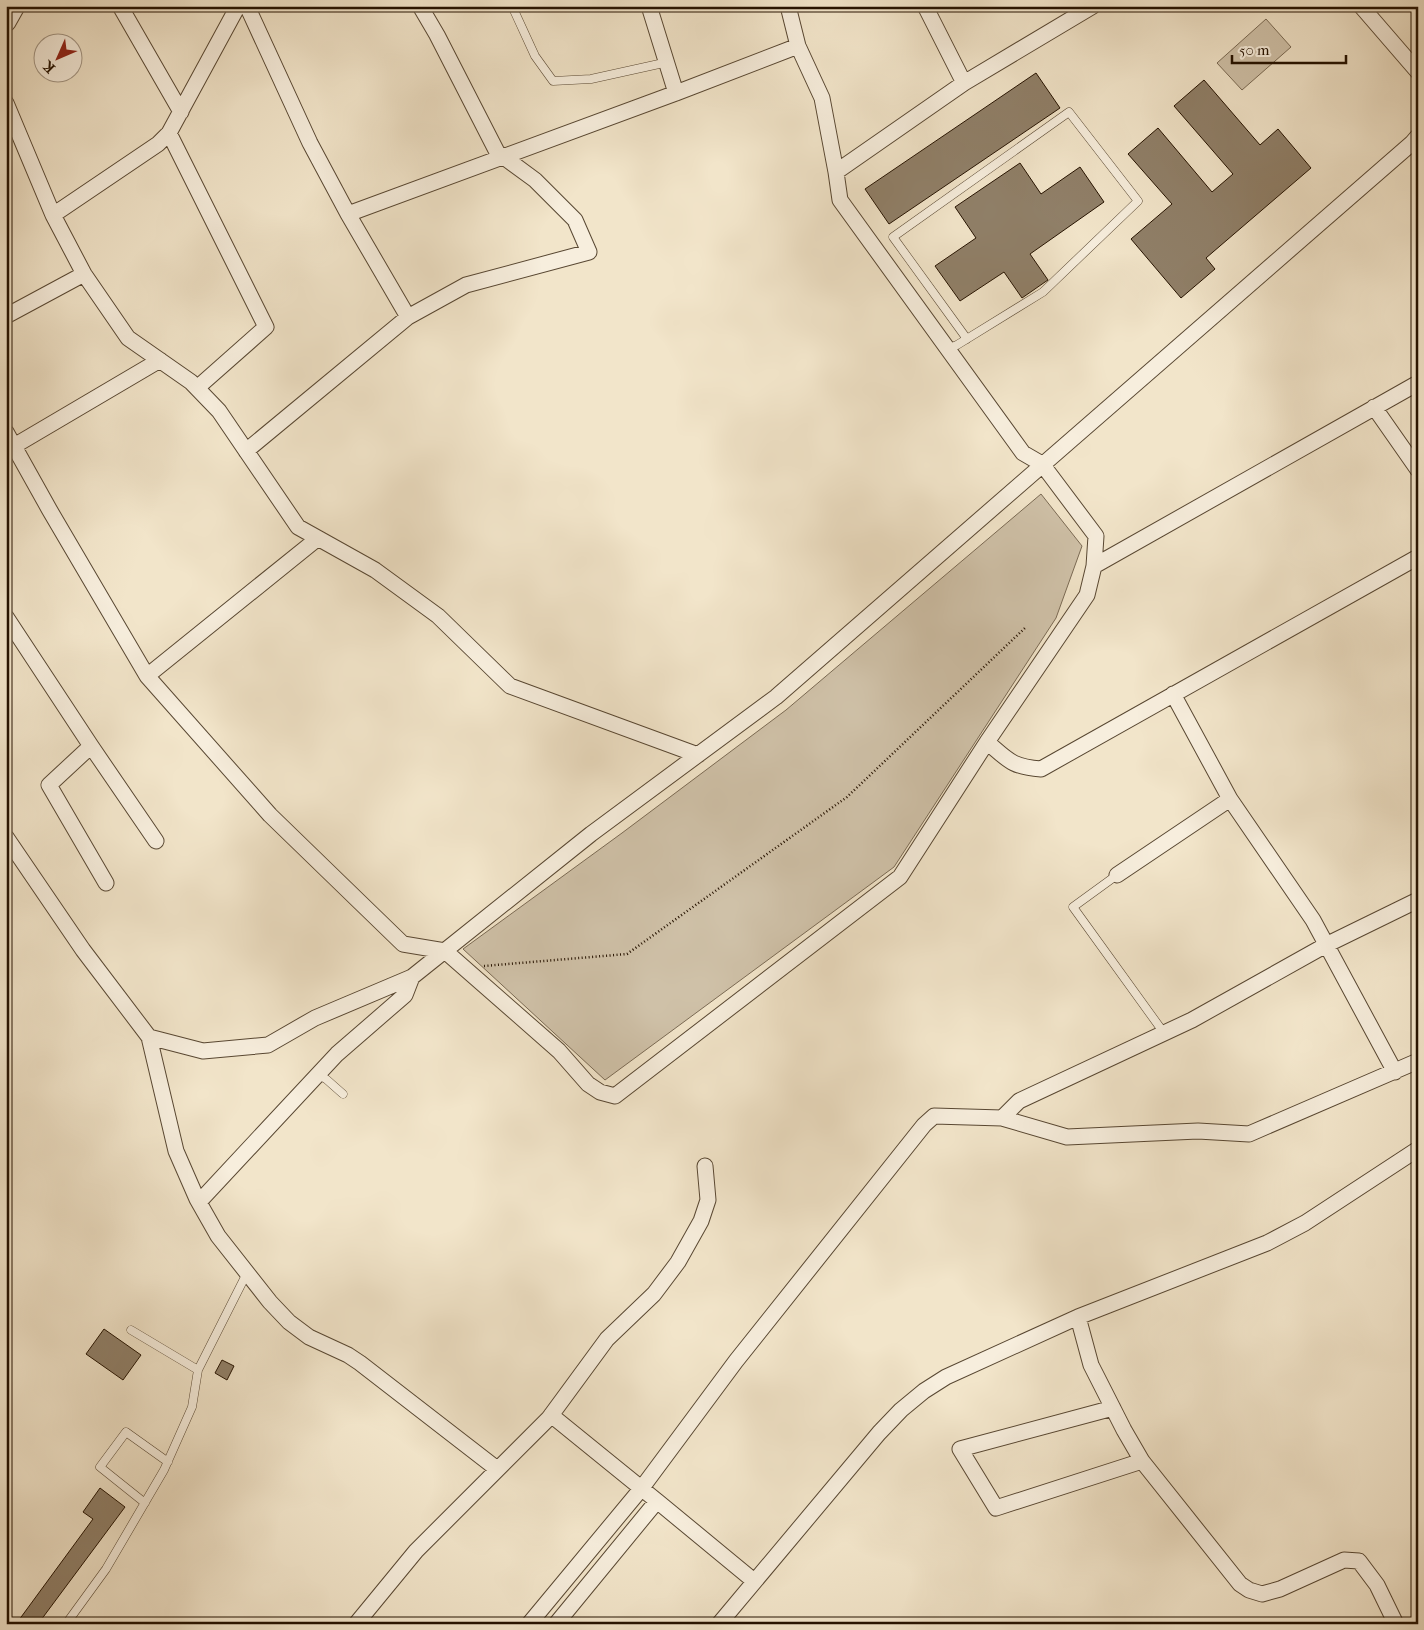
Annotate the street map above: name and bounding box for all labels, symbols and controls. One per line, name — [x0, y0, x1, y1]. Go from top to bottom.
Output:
north arrow — [32, 32, 82, 82]
scale bar — [1232, 32, 1345, 64]
text: 50 m — [1239, 41, 1270, 59]
text: K — [39, 57, 59, 76]

